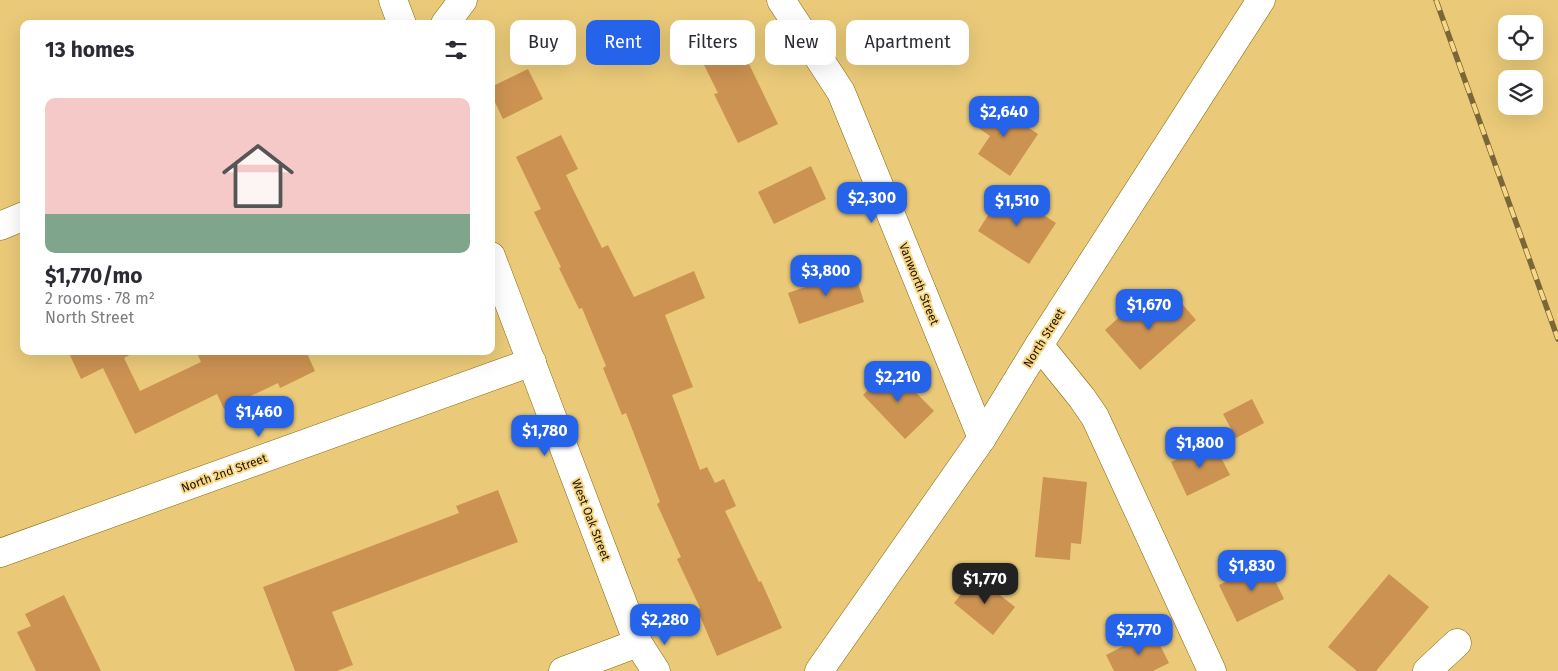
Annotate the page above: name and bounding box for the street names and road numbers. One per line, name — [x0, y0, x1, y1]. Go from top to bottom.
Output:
street label: Vanworth Street — [896, 241, 942, 328]
street label: North Street — [1020, 305, 1068, 370]
street label: North 2nd Street — [179, 451, 269, 495]
street label: West Oak Street — [569, 477, 613, 563]

